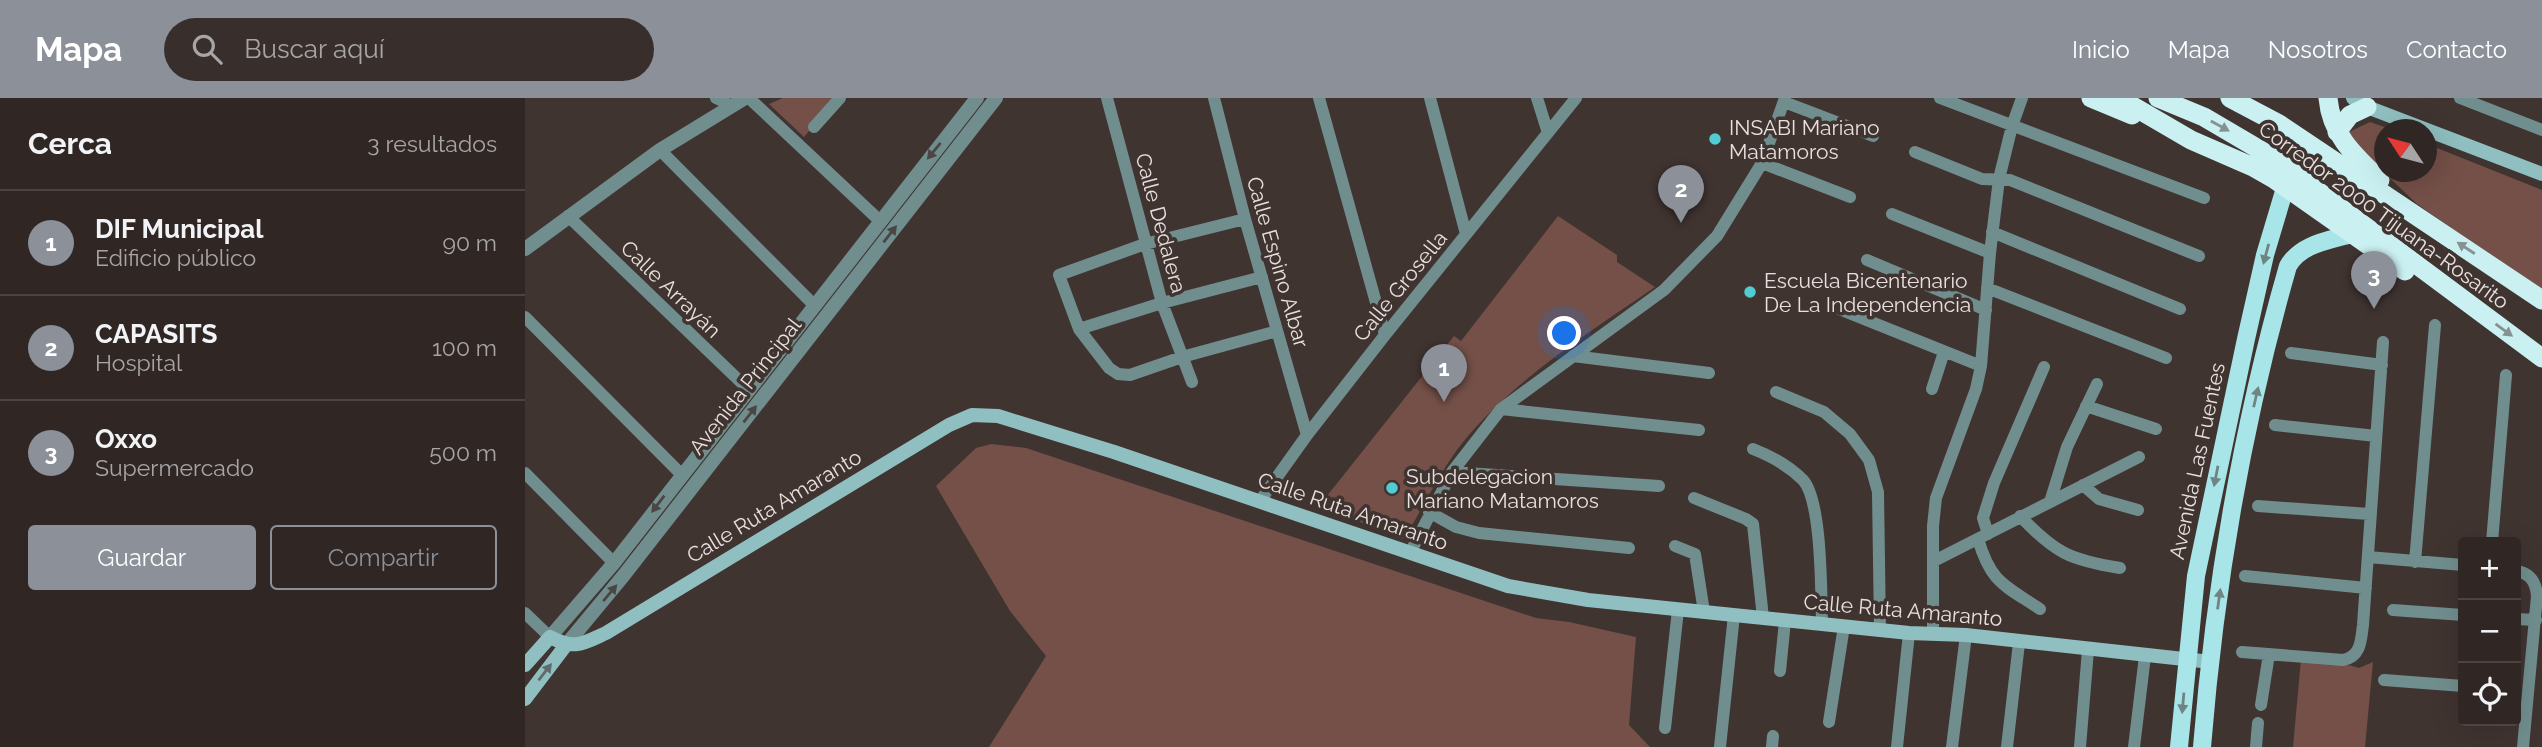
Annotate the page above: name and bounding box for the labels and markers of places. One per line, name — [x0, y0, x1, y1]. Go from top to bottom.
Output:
place label: INSABI Mariano Matamoros — [1729, 115, 1880, 164]
marker: INSABI Mariano Matamoros — [1707, 131, 1723, 147]
pin: 2 — [1658, 165, 1704, 223]
pin: 3 — [2351, 251, 2397, 309]
place label: Escuela Bicentenario De La Independencia — [1764, 268, 1971, 317]
marker: Escuela Bicentenario De La Independencia — [1742, 284, 1758, 300]
pin: 1 — [1421, 344, 1467, 402]
place label: Subdelegacion Mariano Matamoros — [1406, 464, 1599, 513]
marker: Subdelegacion Mariano Matamoros — [1384, 480, 1400, 496]

